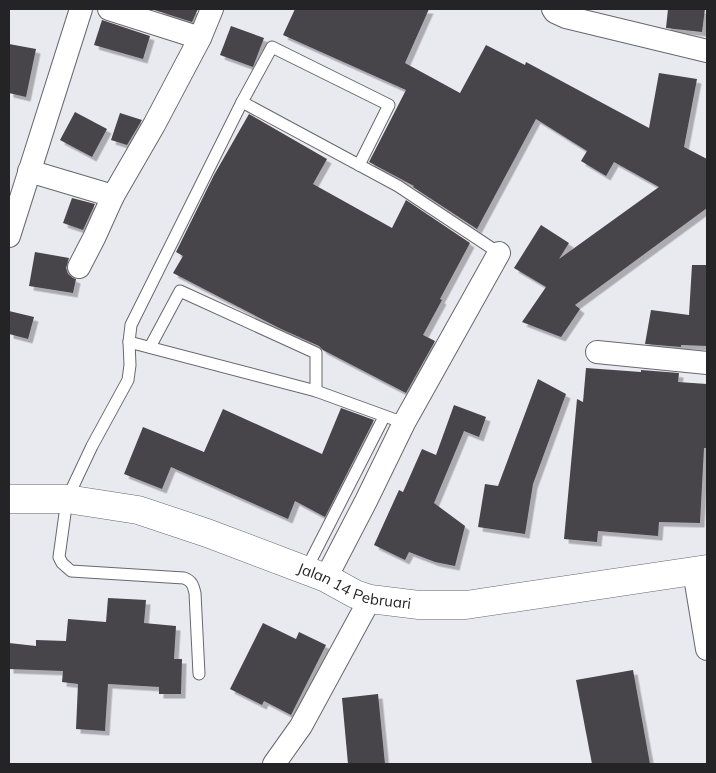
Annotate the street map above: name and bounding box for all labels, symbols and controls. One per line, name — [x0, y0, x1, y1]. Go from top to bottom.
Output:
street label: Jalan 14 Pebruari — [295, 558, 412, 613]

